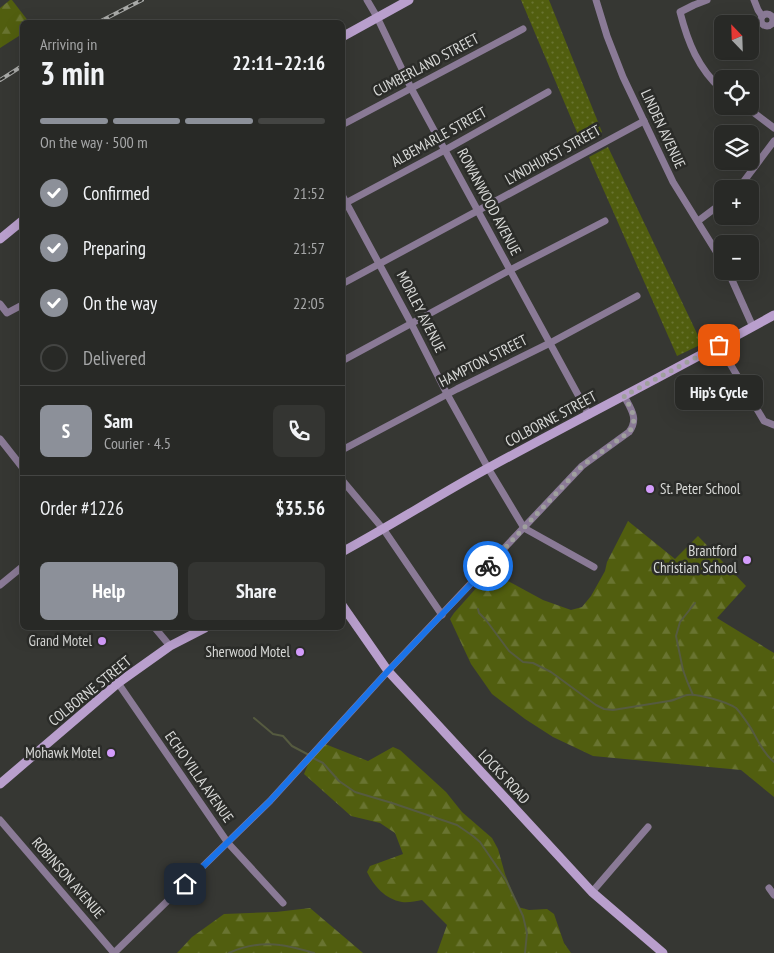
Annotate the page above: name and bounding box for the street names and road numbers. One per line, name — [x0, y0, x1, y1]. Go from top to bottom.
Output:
street label: CUMBERLAND STREET — [369, 28, 482, 101]
street label: LINDEN AVENUE — [637, 86, 690, 171]
street label: ALBEMARLE STREET — [388, 102, 490, 171]
street label: LYNDHURST STREET — [502, 120, 604, 189]
street label: ROWANWOOD AVENUE — [453, 145, 526, 259]
street label: MORLEY AVENUE — [393, 268, 450, 356]
street label: HAMPTON STREET — [435, 330, 530, 391]
street label: COLBORNE STREET — [502, 386, 600, 451]
street label: COLBORNE STREET — [44, 651, 135, 730]
street label: ECHO VILLA AVENUE — [161, 727, 238, 826]
street label: LOCKS ROAD — [475, 746, 534, 808]
street label: ROBINSON AVENUE — [28, 833, 109, 922]

